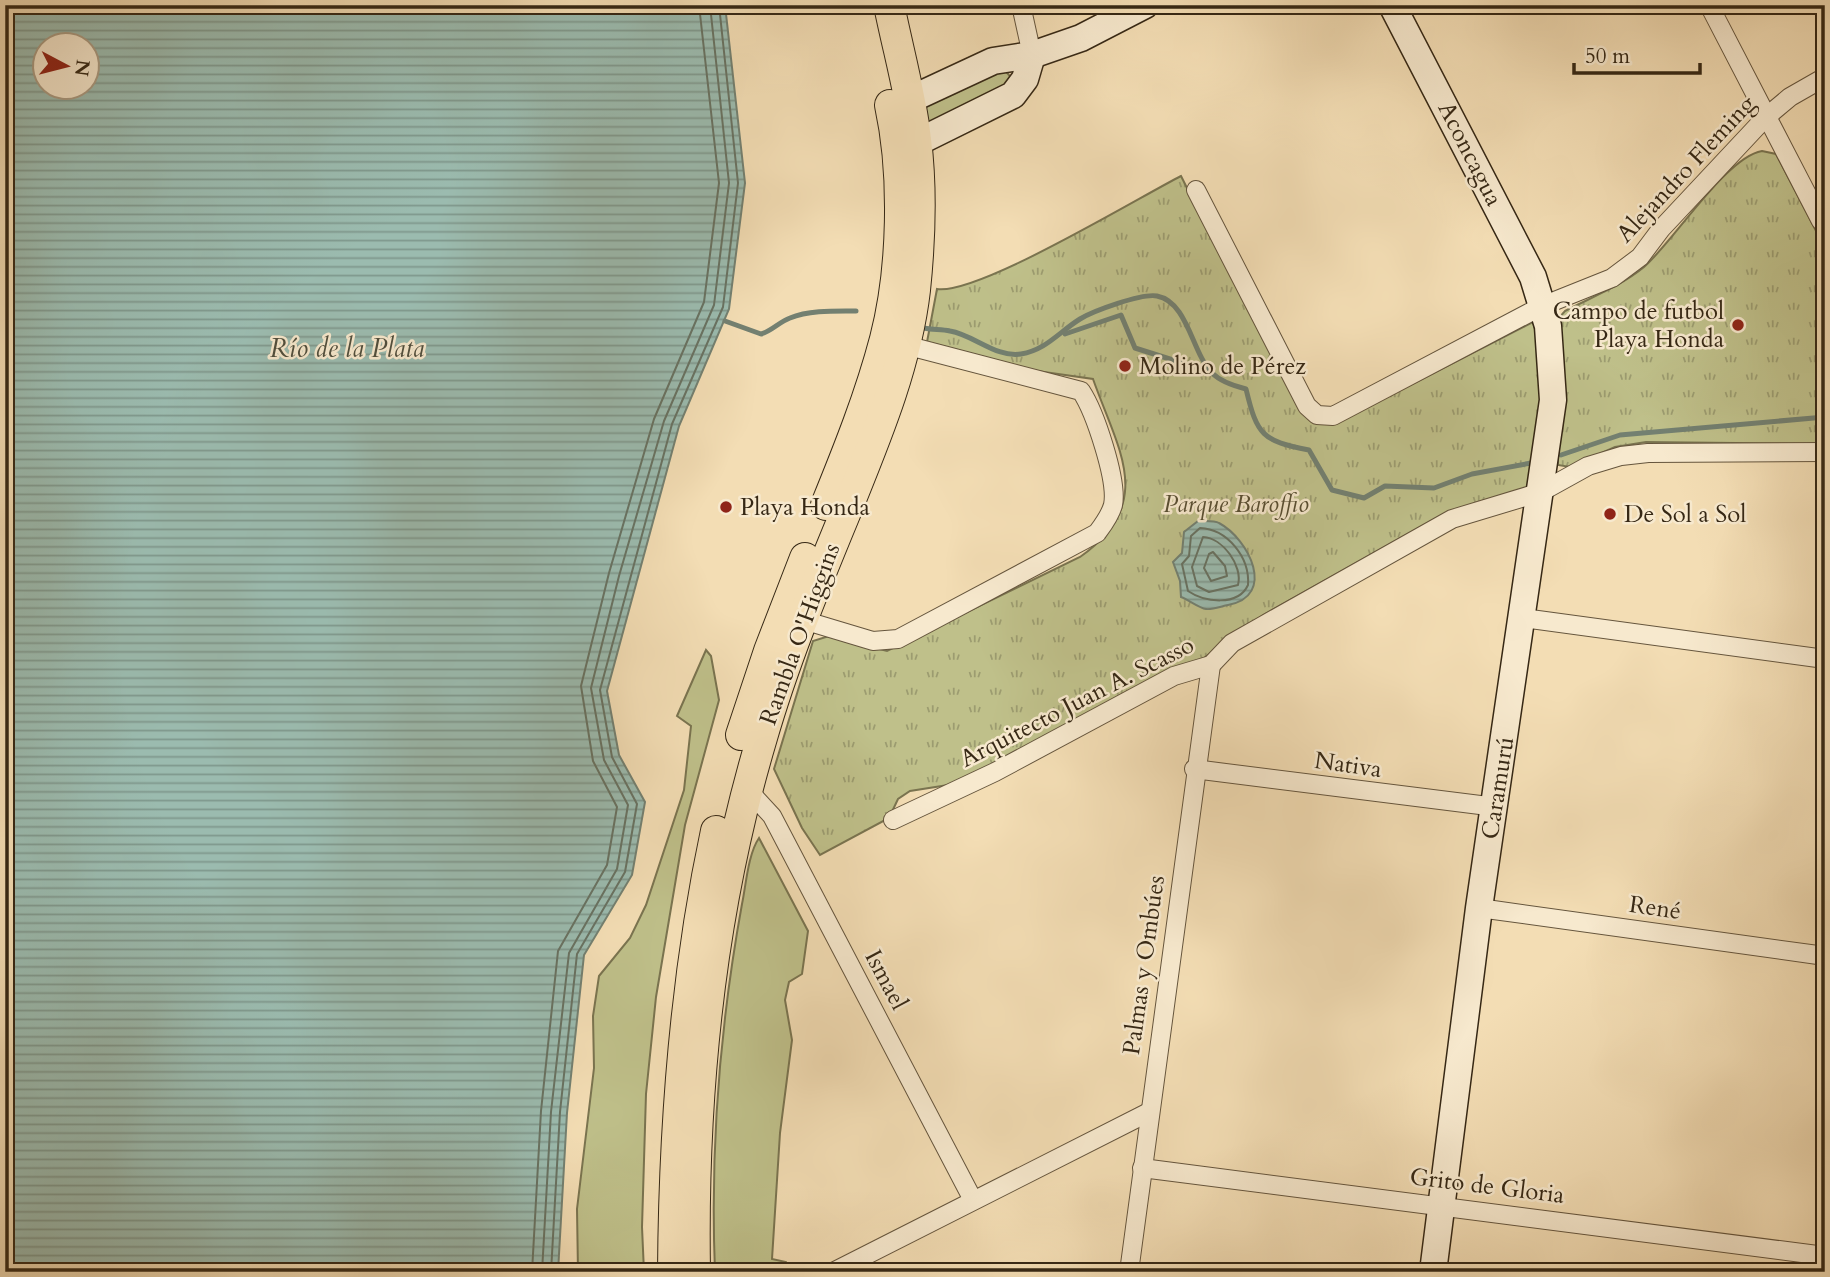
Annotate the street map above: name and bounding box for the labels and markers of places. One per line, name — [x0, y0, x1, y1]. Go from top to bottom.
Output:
place label: Campo de futbol Playa Honda — [1553, 295, 1725, 356]
marker: Campo de futbol Playa Honda — [1730, 317, 1746, 333]
place label: Molino de Pérez — [1139, 350, 1306, 383]
marker: Molino de Pérez — [1117, 358, 1133, 374]
place label: Playa Honda — [740, 491, 871, 524]
place label: De Sol a Sol — [1624, 498, 1746, 531]
marker: Playa Honda — [718, 499, 734, 515]
marker: De Sol a Sol — [1602, 506, 1618, 522]

